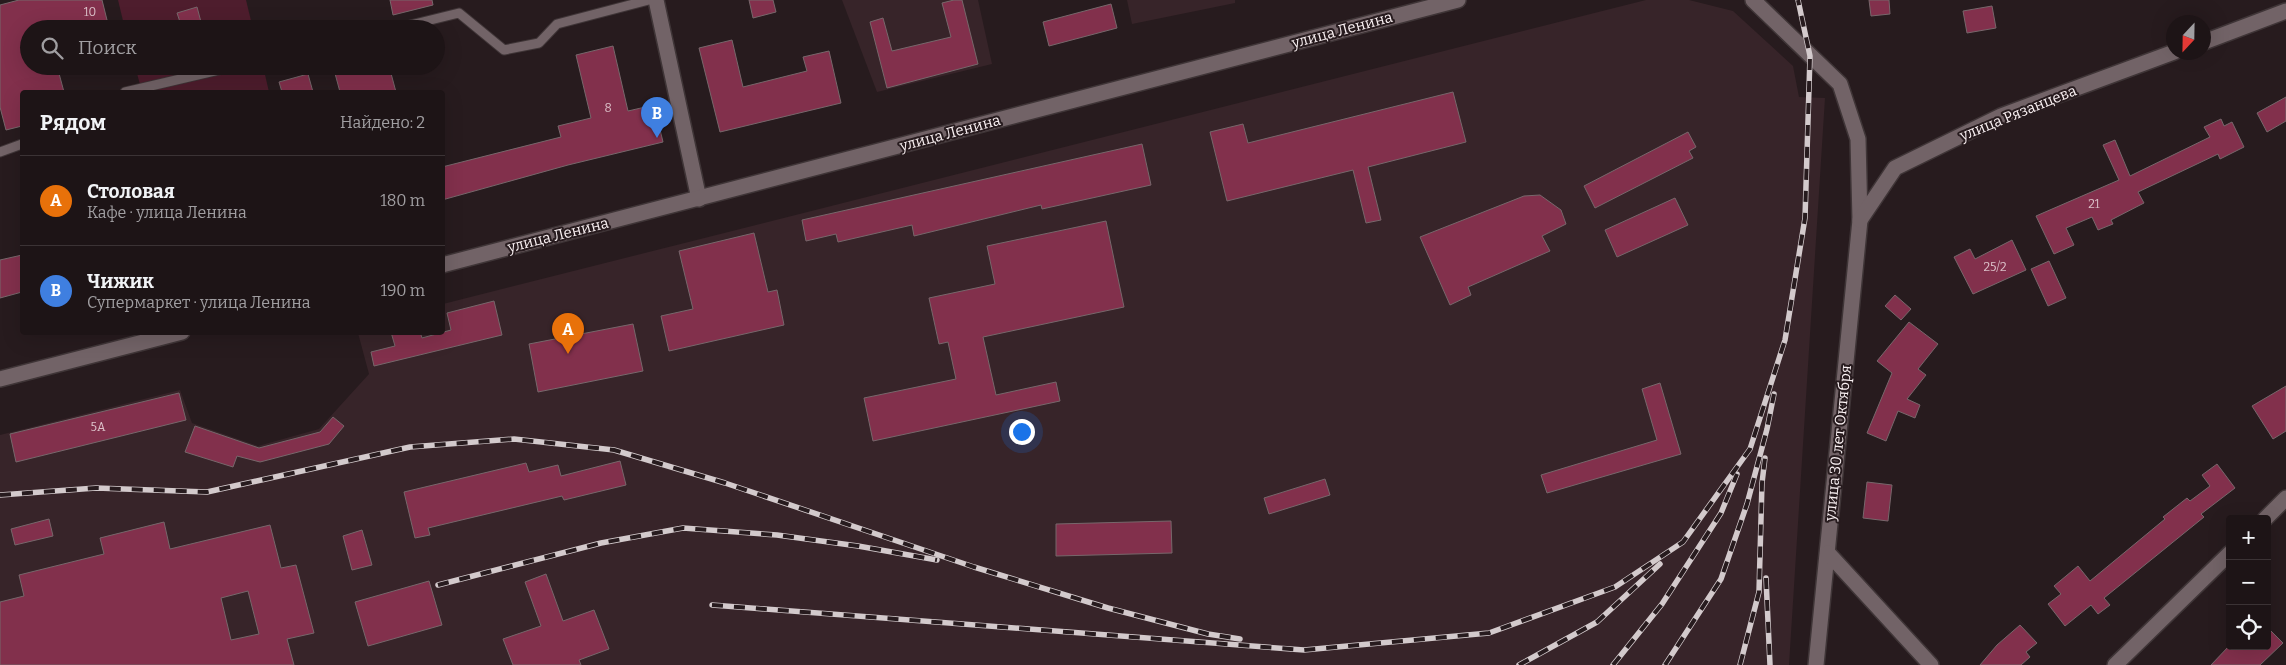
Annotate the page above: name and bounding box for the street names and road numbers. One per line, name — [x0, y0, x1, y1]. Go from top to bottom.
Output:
street label: улица Ленина — [1289, 8, 1394, 52]
street label: улица Рязанцева — [1956, 81, 2079, 145]
street label: улица Ленина — [897, 111, 1002, 155]
street label: улица Ленина — [505, 214, 611, 257]
street label: улица 30 лет Октября — [1821, 364, 1855, 523]

